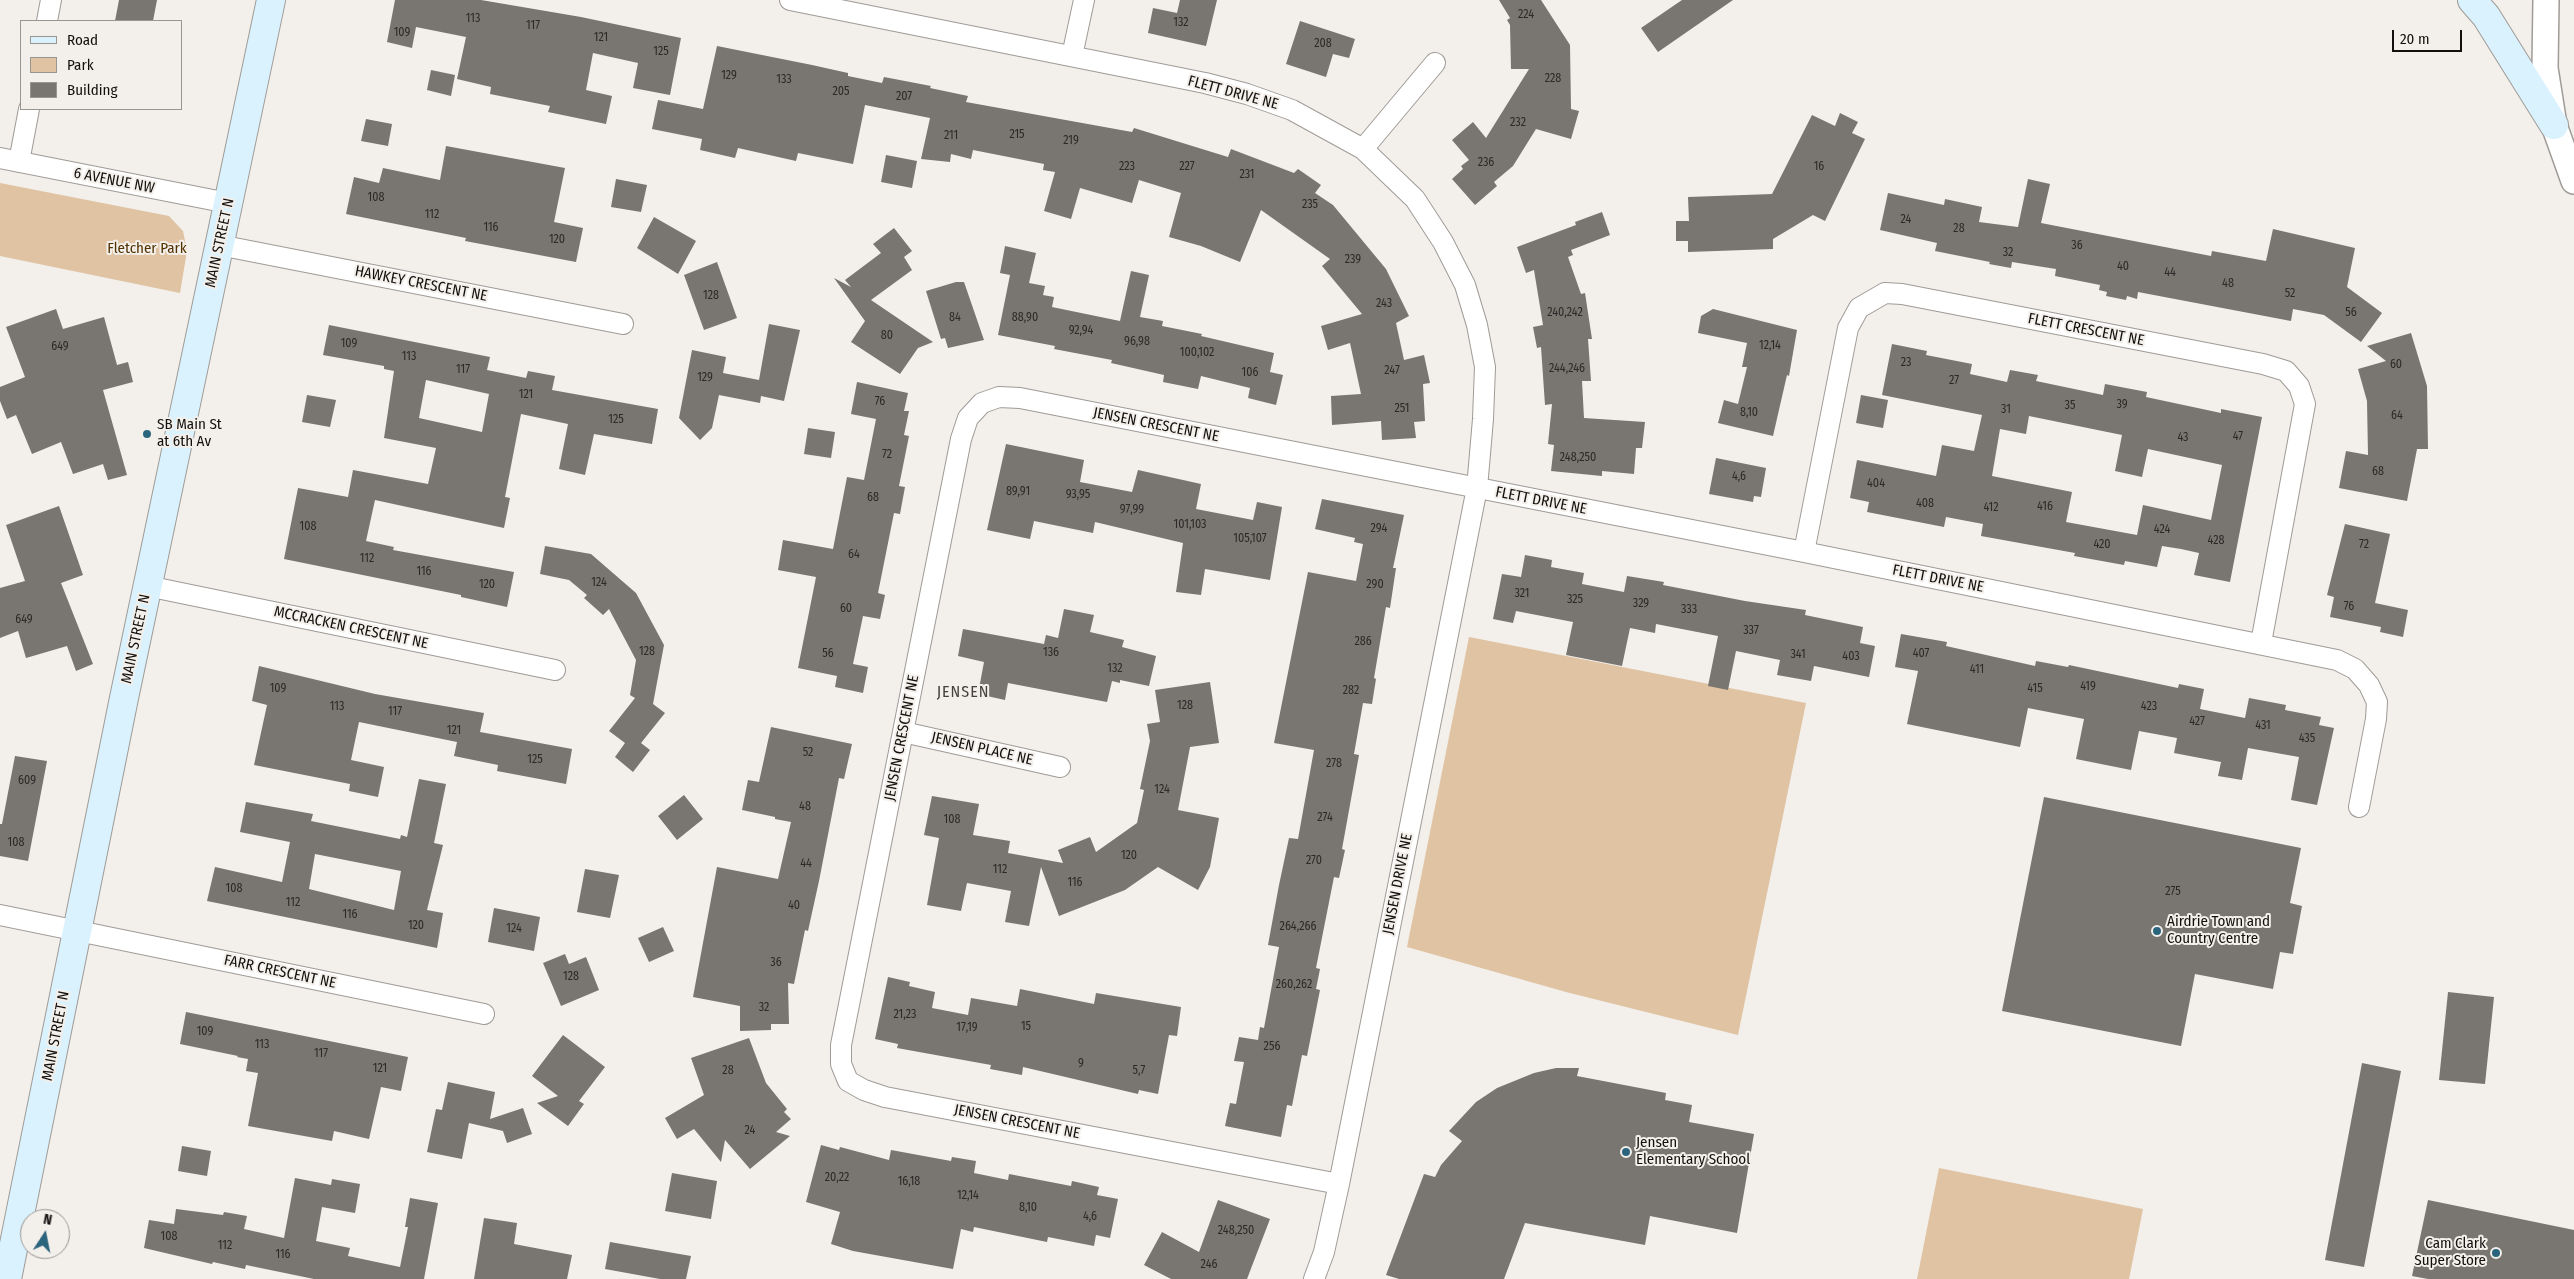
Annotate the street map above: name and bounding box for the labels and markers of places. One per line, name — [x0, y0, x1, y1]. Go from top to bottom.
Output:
place label: SB Main St at 6th Av — [157, 416, 222, 451]
marker: SB Main St at 6th Av — [141, 428, 153, 440]
place label: Airdrie Town and Country Centre — [2167, 913, 2270, 948]
marker: Airdrie Town and Country Centre — [2151, 925, 2163, 937]
place label: Jensen Elementary School — [1636, 1134, 1750, 1169]
marker: Jensen Elementary School — [1620, 1146, 1632, 1158]
place label: Cam Clark Super Store — [2414, 1235, 2486, 1270]
marker: Cam Clark Super Store — [2490, 1247, 2502, 1259]

